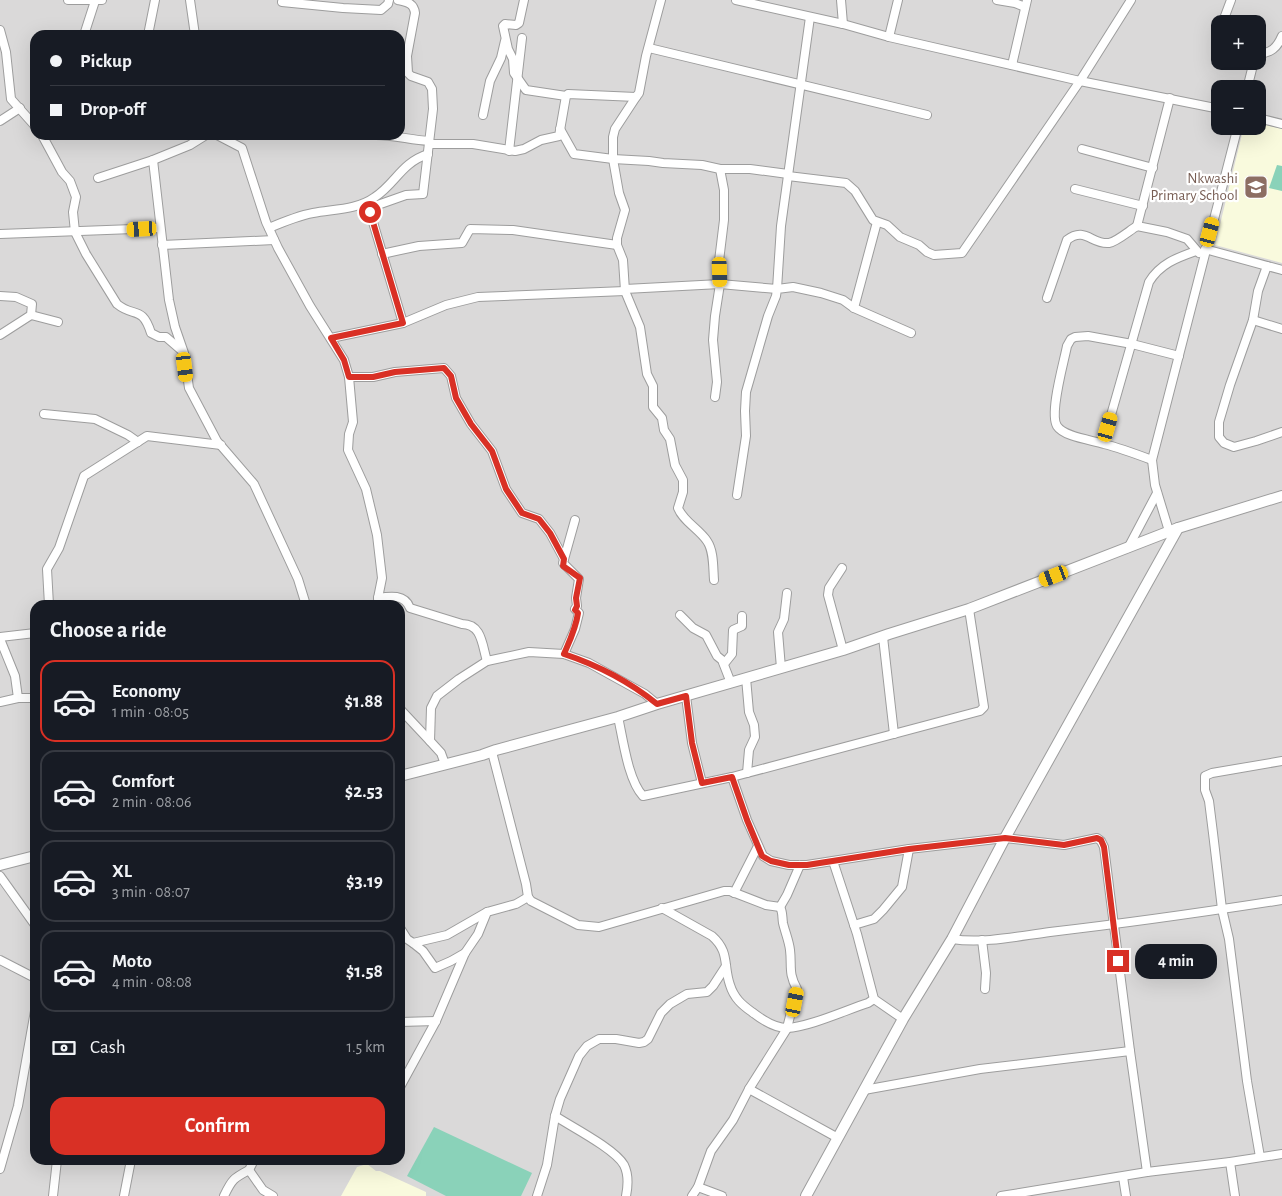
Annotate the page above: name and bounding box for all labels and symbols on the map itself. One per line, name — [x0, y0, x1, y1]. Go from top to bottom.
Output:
place label: Nkwashi Primary School — [1150, 171, 1238, 203]
school or university icon: Nkwashi Primary School — [1243, 174, 1269, 200]
route start — [359, 201, 381, 223]
car — [1198, 216, 1221, 248]
car — [126, 221, 157, 237]
car — [711, 257, 728, 287]
car — [175, 351, 194, 383]
car — [1096, 411, 1119, 443]
car — [1037, 564, 1070, 588]
callout: 4 min — [1136, 944, 1218, 978]
route end — [1107, 950, 1129, 972]
car — [784, 986, 805, 1018]

